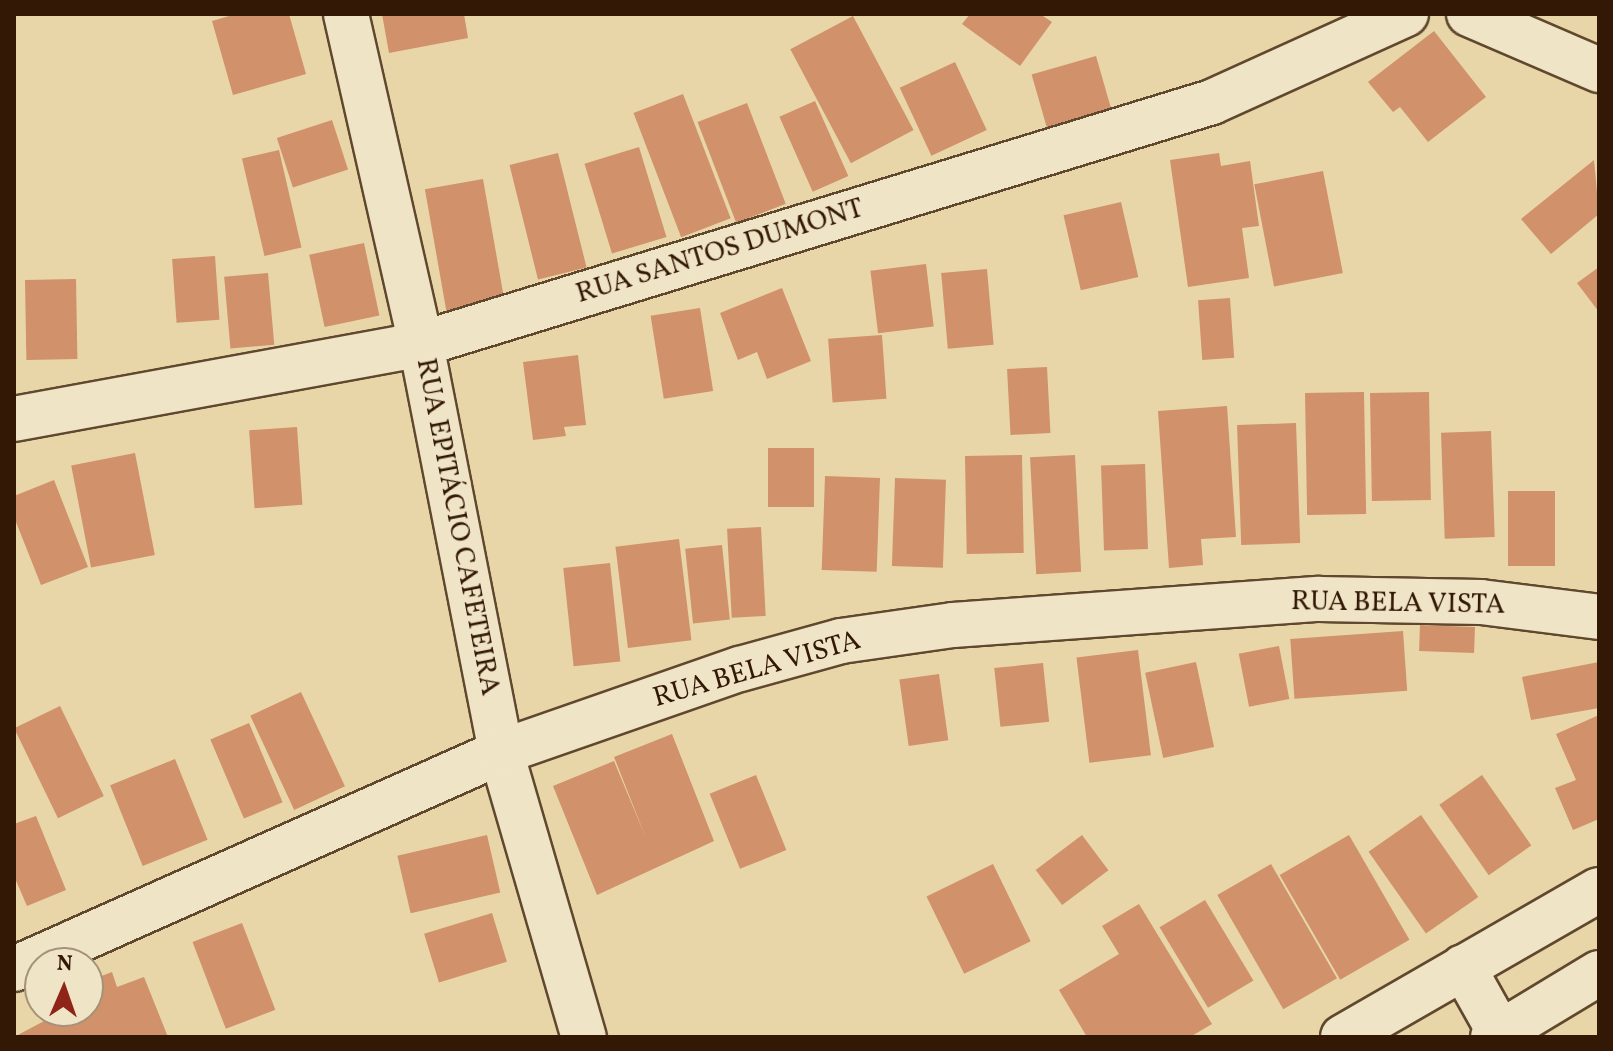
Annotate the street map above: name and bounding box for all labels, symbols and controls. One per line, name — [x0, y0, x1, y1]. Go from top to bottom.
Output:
street label: RUA SANTOS DUMONT — [572, 192, 868, 312]
street label: RUA EPITÁCIO CAFETEIRA — [408, 355, 506, 699]
street label: RUA BELA VISTA — [1290, 585, 1506, 623]
street label: RUA BELA VISTA — [649, 624, 865, 716]
north arrow — [24, 947, 104, 1027]
text: N — [56, 949, 73, 980]

